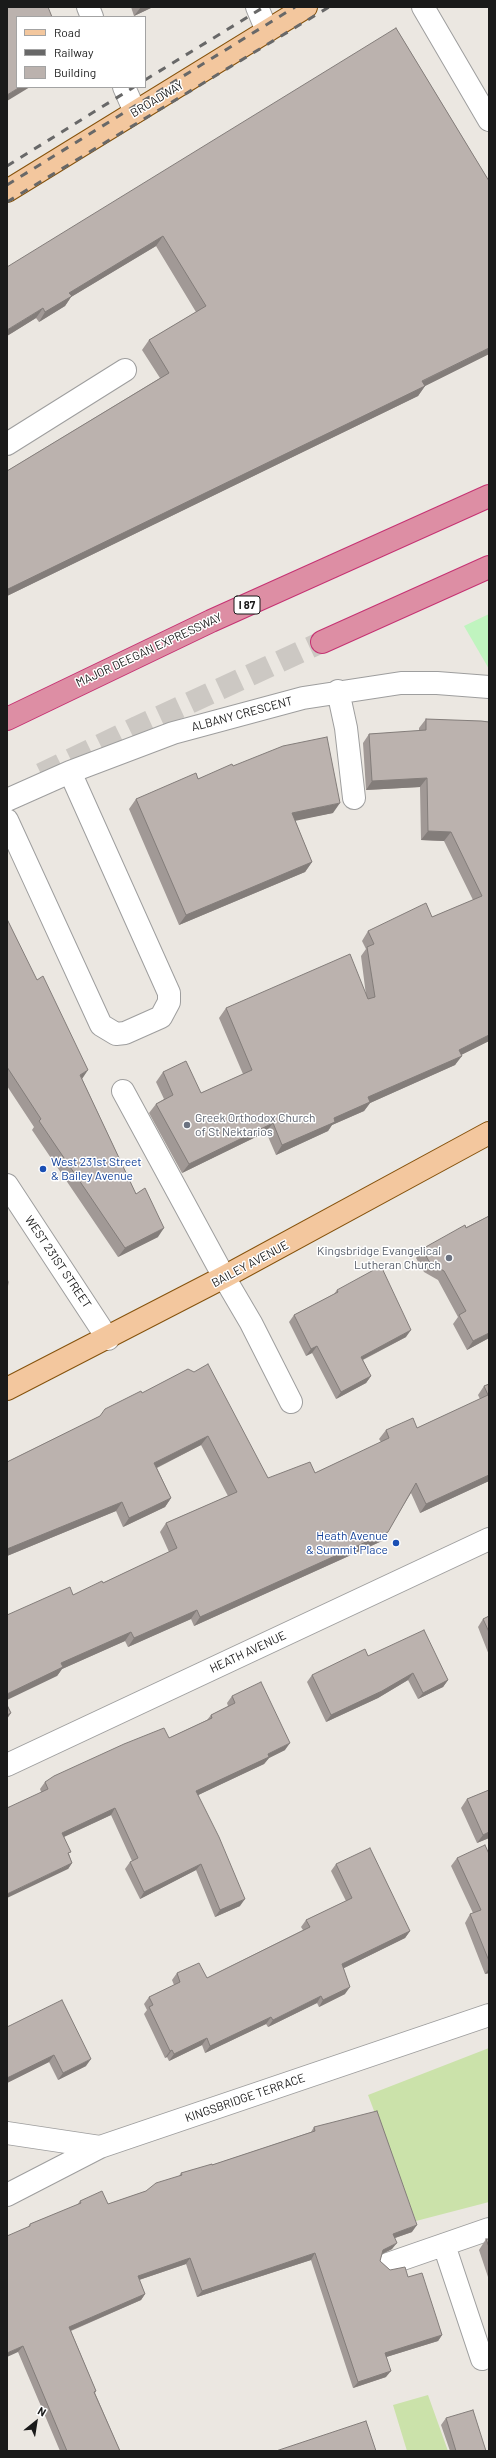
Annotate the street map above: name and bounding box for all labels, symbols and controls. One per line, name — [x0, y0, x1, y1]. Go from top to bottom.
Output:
legend — [16, 16, 146, 88]
text: Road — [54, 25, 81, 39]
text: Railway — [54, 45, 93, 59]
text: Building — [54, 65, 96, 79]
street label: BROADWAY — [128, 78, 186, 120]
road number: I 87 — [234, 596, 260, 614]
street label: MAJOR DEEGAN EXPRESSWAY — [74, 610, 224, 690]
street label: ALBANY CRESCENT — [190, 694, 294, 734]
place label: Greek Orthodox Church of St Nektarios — [195, 1111, 315, 1139]
marker: Greek Orthodox Church of St Nektarios — [182, 1120, 192, 1130]
place label: West 231st Street & Bailey Avenue — [51, 1155, 142, 1183]
marker: West 231st Street & Bailey Avenue — [38, 1164, 48, 1174]
street label: WEST 231ST STREET — [22, 1213, 94, 1311]
street label: BAILEY AVENUE — [209, 1238, 291, 1290]
place label: Kingsbridge Evangelical Lutheran Church — [317, 1244, 441, 1272]
marker: Kingsbridge Evangelical Lutheran Church — [444, 1253, 454, 1263]
place label: Heath Avenue & Summit Place — [306, 1529, 388, 1557]
marker: Heath Avenue & Summit Place — [391, 1538, 401, 1548]
street label: HEATH AVENUE — [207, 1628, 289, 1676]
street label: KINGSBRIDGE TERRACE — [183, 2071, 307, 2125]
north arrow — [16, 2402, 56, 2442]
text: N — [36, 2404, 49, 2419]

